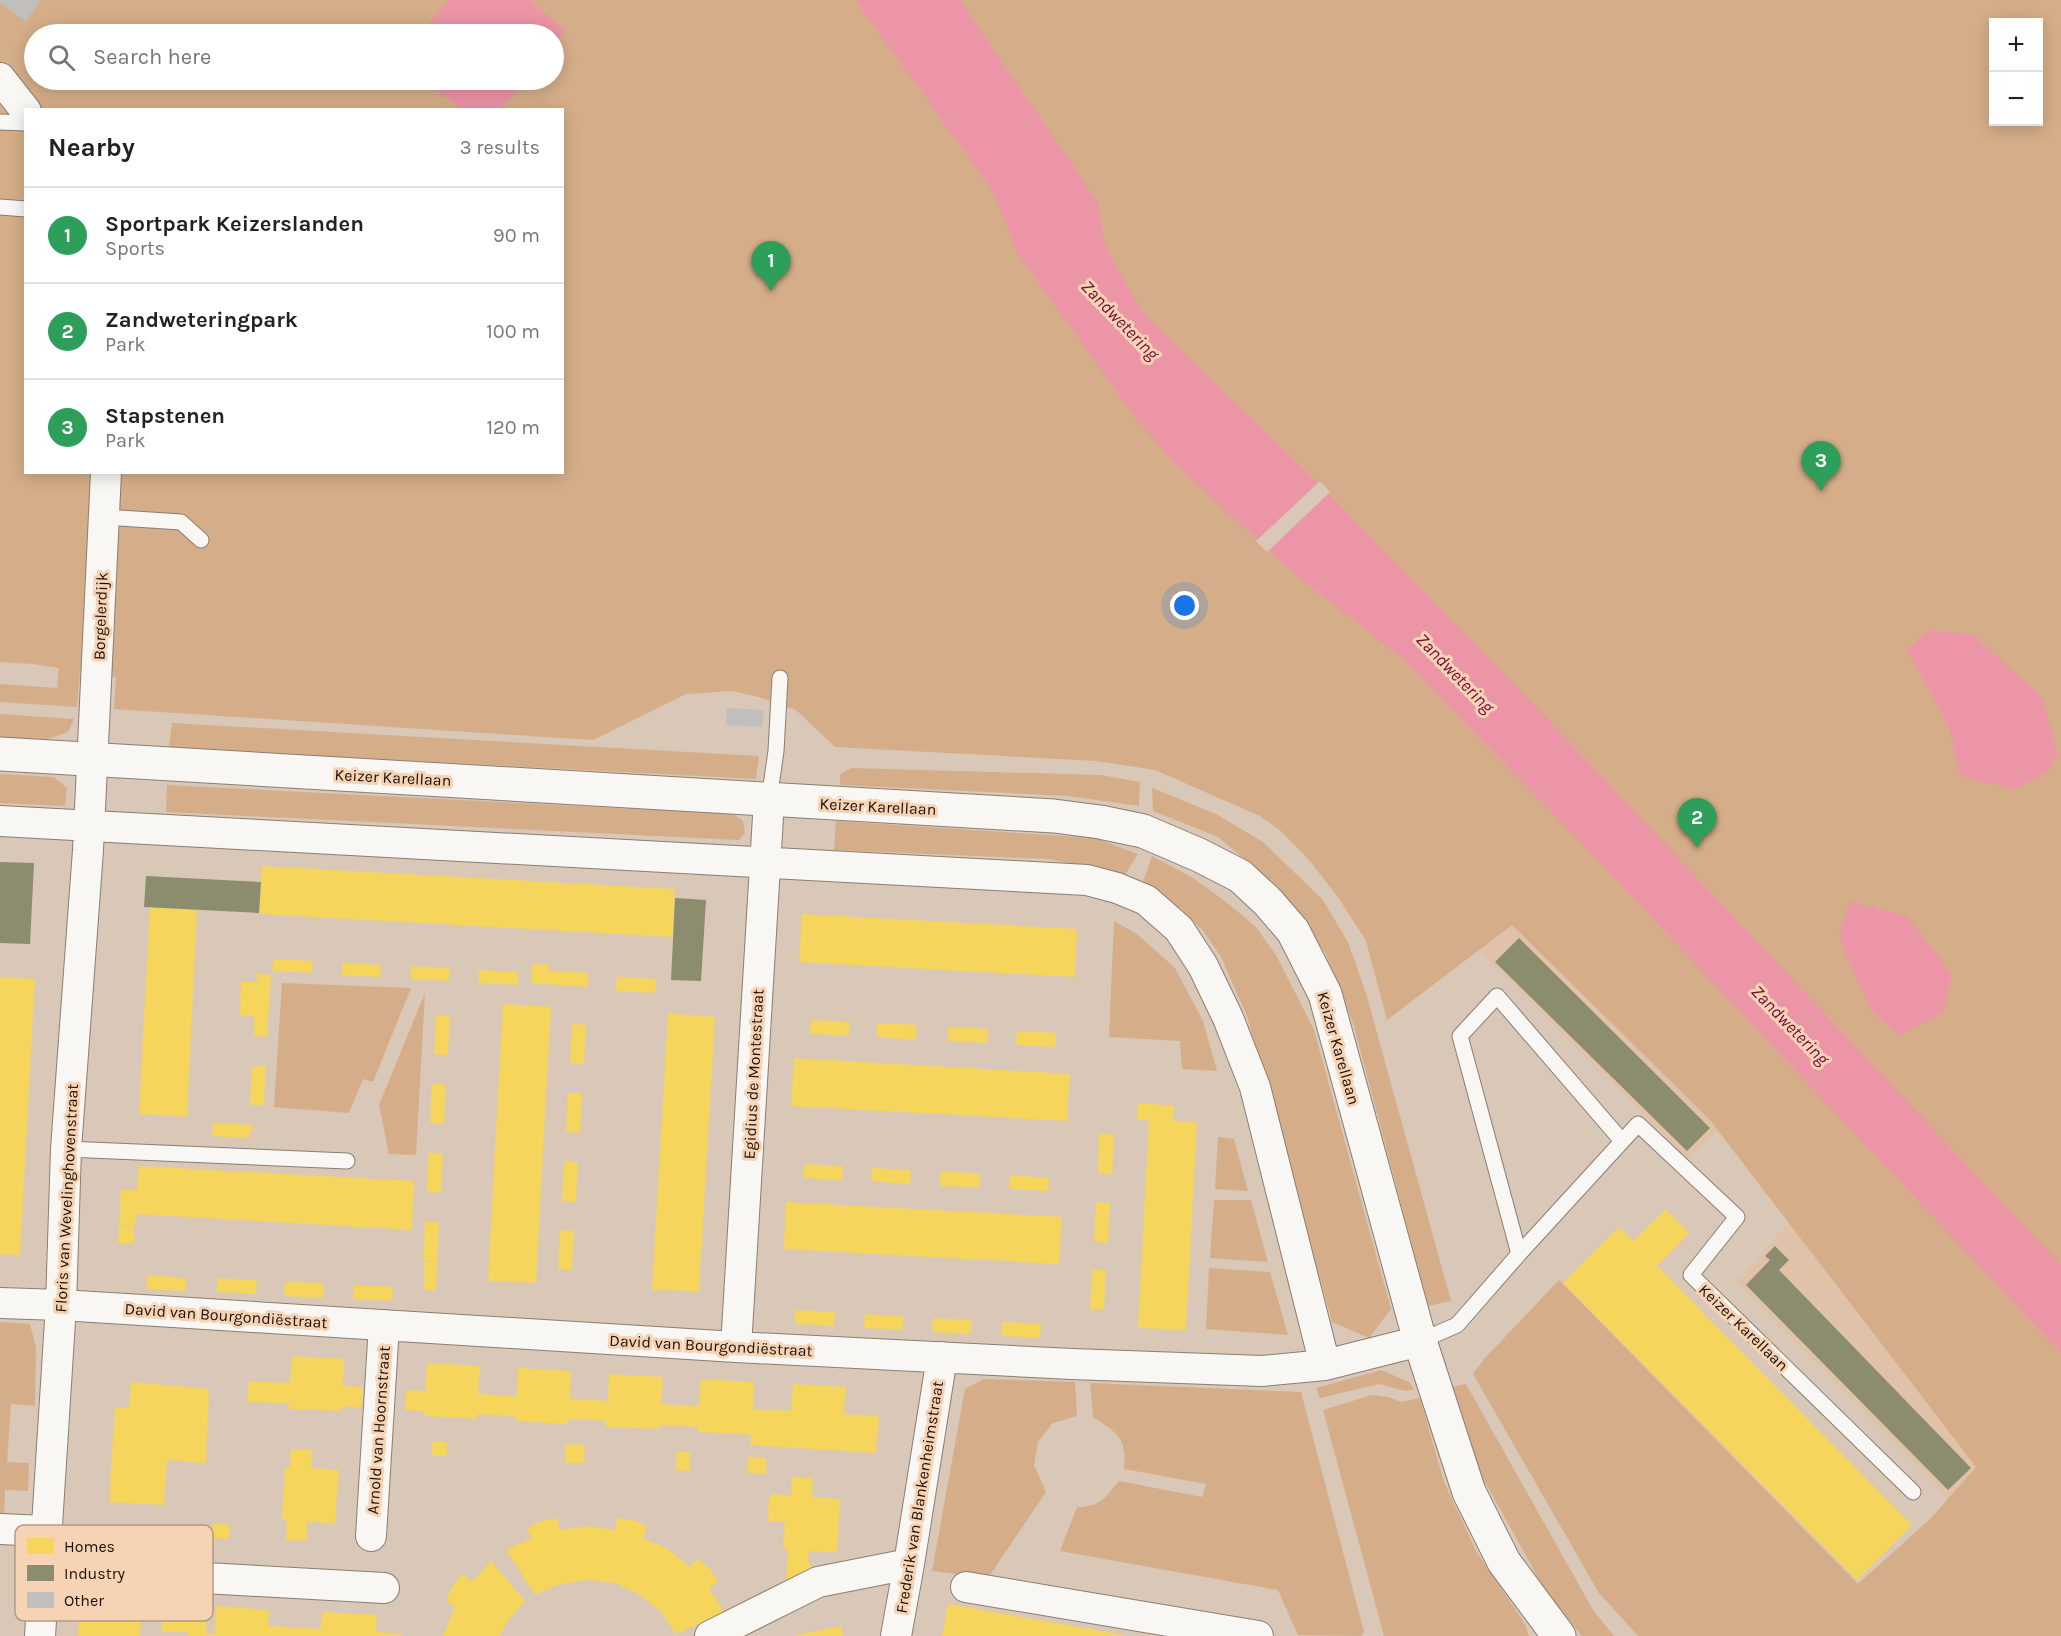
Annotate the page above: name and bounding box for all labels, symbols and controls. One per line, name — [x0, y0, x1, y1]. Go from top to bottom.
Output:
map controls — [1989, 18, 2043, 126]
button: + — [1989, 18, 2043, 72]
search box — [24, 24, 564, 90]
icon: search — [45, 41, 78, 74]
text: Search here — [93, 44, 211, 70]
button: − — [1989, 72, 2043, 126]
text: Nearby — [48, 132, 135, 163]
text: 3 results — [460, 136, 540, 159]
text: Sportpark Keizerslanden — [105, 211, 364, 237]
text: 1 — [64, 224, 71, 247]
text: 90 m — [493, 224, 540, 247]
text: Sports — [105, 237, 165, 260]
pin: 1 — [752, 242, 790, 291]
water label: Zandwetering — [1076, 275, 1164, 365]
text: Zandweteringpark — [105, 307, 298, 333]
text: 2 — [61, 320, 74, 343]
text: 100 m — [486, 320, 540, 343]
text: Park — [105, 333, 146, 356]
text: Stapstenen — [105, 403, 225, 429]
text: 3 — [61, 416, 74, 439]
text: 120 m — [486, 416, 540, 439]
text: Park — [105, 429, 146, 452]
pin: 3 — [1802, 442, 1840, 491]
street label: Borgelerdijk — [89, 572, 112, 660]
your location — [1170, 591, 1199, 620]
water label: Zandwetering — [1411, 628, 1499, 718]
street label: Keizer Karellaan — [334, 765, 452, 790]
street label: Keizer Karellaan — [819, 794, 937, 819]
pin: 2 — [1678, 798, 1716, 848]
water label: Zandwetering — [1746, 980, 1834, 1070]
street label: Egidius de Montestraat — [740, 988, 767, 1160]
street label: Keizer Karellaan — [1313, 989, 1364, 1107]
street label: Floris van Wevelinghovenstraat — [51, 1083, 82, 1313]
street label: Keizer Karellaan — [1695, 1280, 1792, 1375]
street label: David van Bourgondiëstraat — [124, 1299, 328, 1332]
street label: David van Bourgondiëstraat — [609, 1331, 813, 1360]
street label: Arnold van Hoornstraat — [363, 1345, 394, 1515]
street label: Frederik van Blankenheimstraat — [892, 1380, 947, 1615]
legend — [15, 1525, 213, 1621]
text: Homes — [64, 1537, 115, 1556]
text: Industry — [64, 1564, 126, 1583]
text: Other — [64, 1591, 104, 1610]

